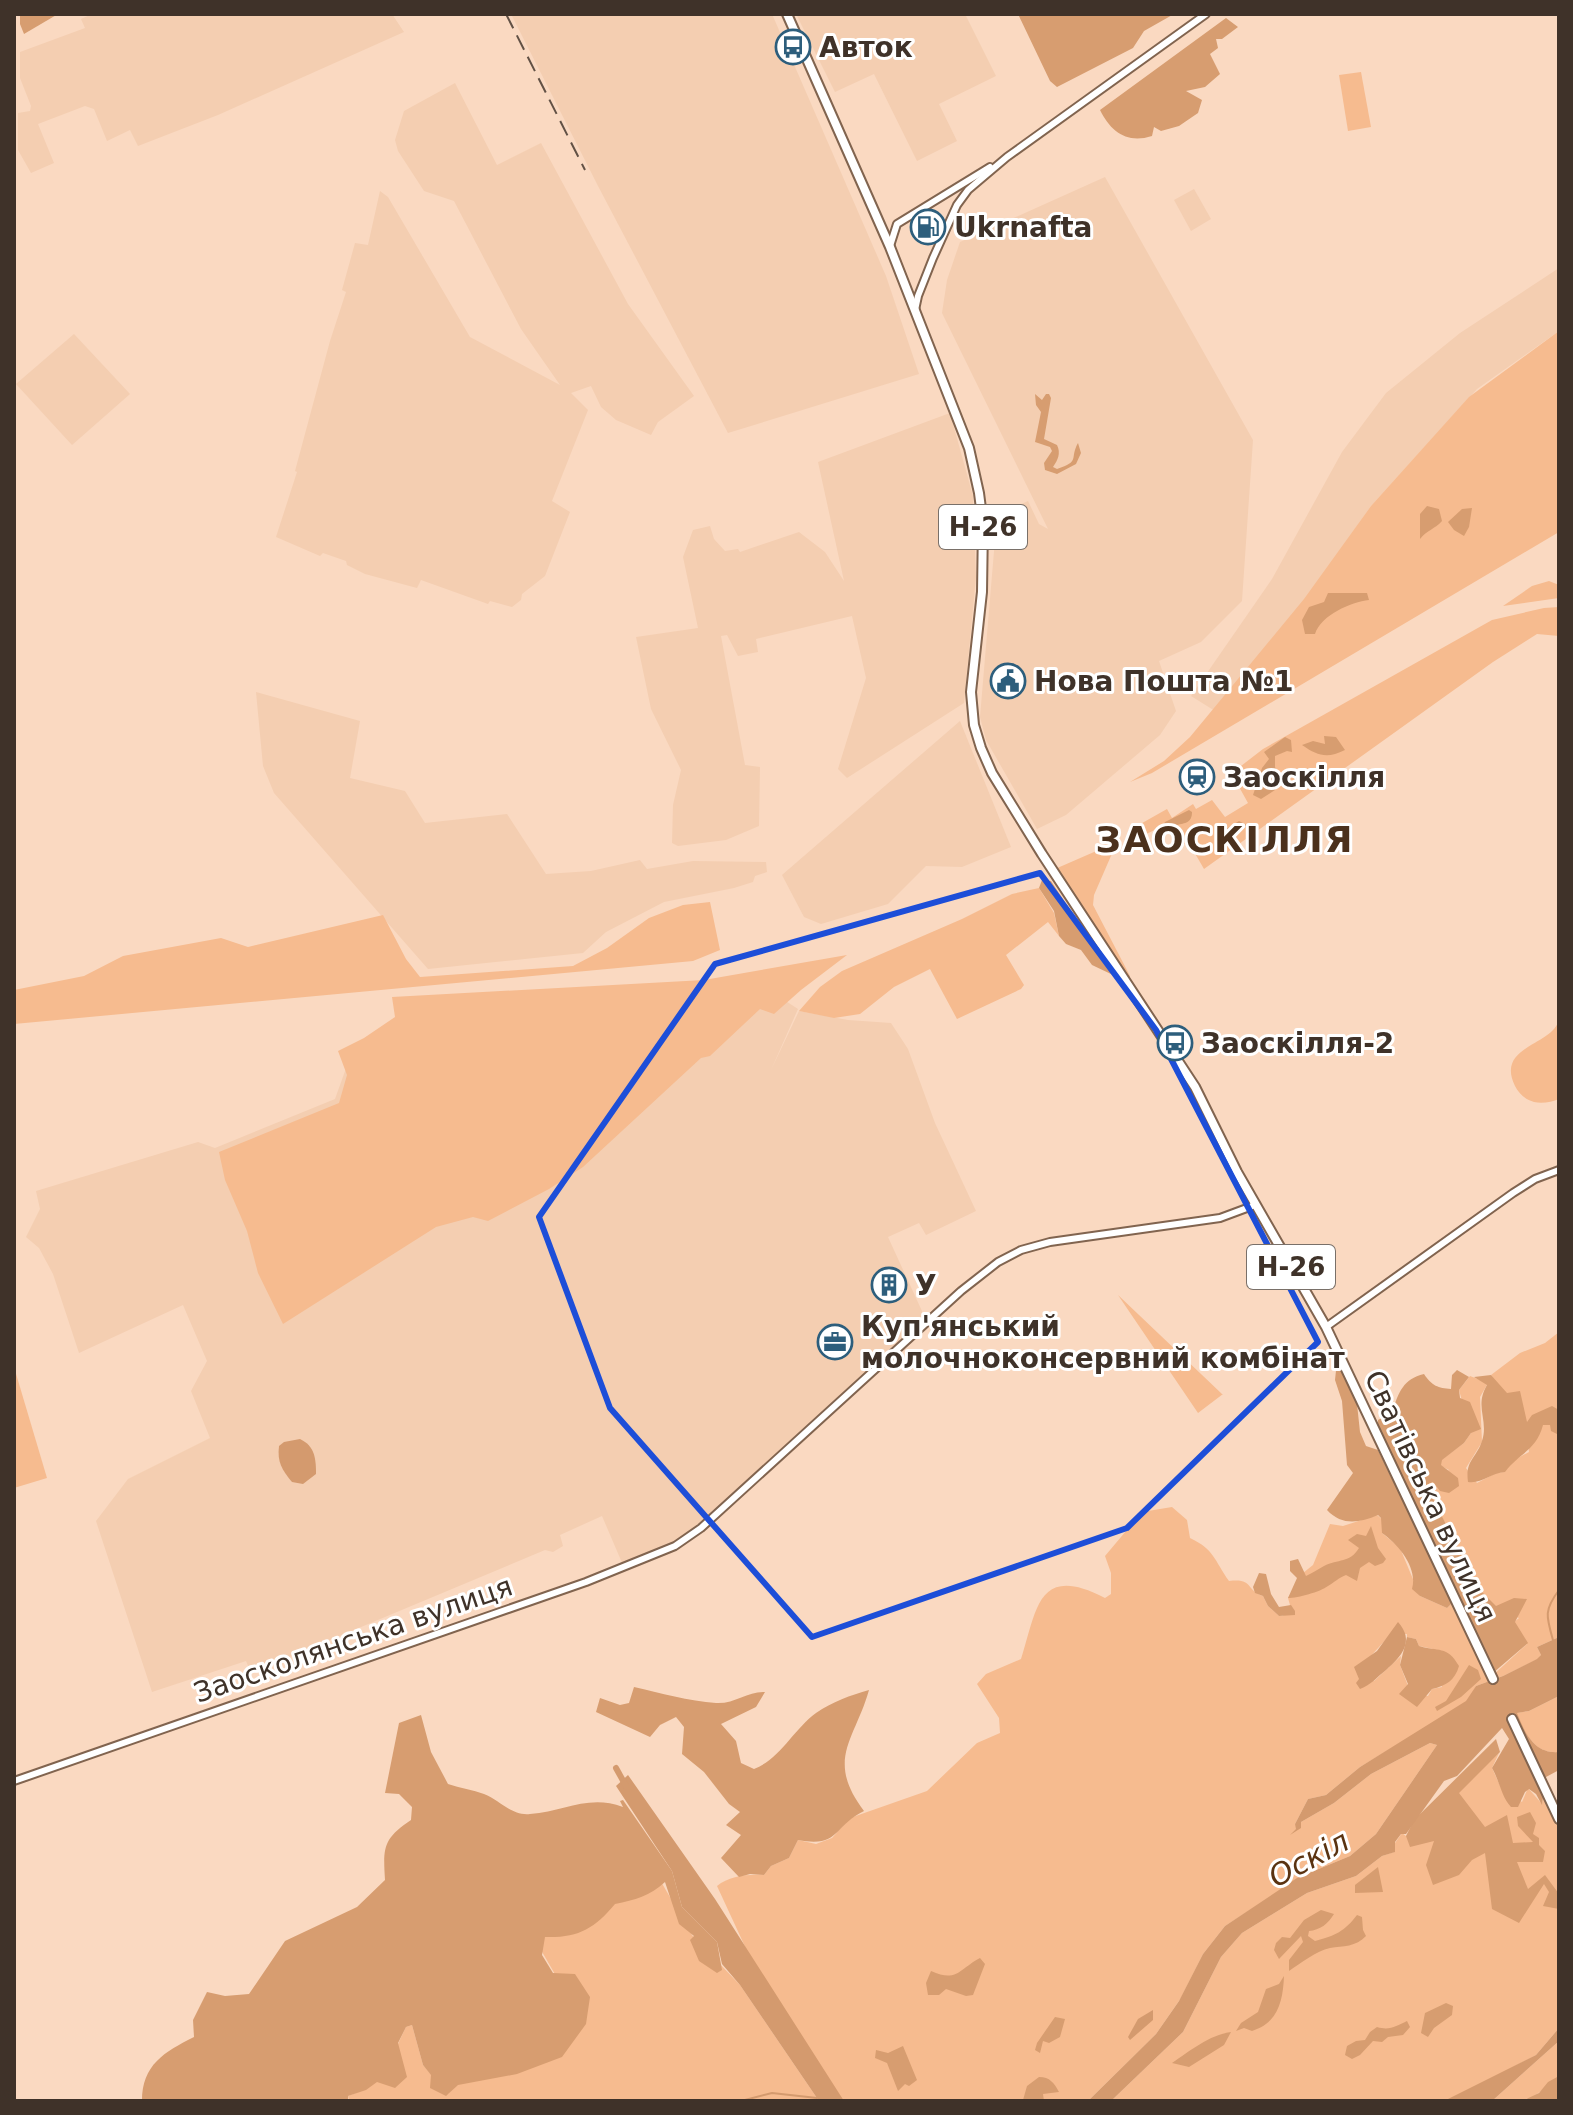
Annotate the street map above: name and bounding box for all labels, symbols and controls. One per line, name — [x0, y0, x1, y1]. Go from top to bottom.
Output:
bus stop icon: Авток — [774, 28, 812, 66]
place label: Авток — [819, 31, 913, 64]
fuel station icon: Ukrnafta — [909, 208, 947, 246]
place label: Ukrnafta — [954, 211, 1092, 244]
road number: Н-26 — [939, 505, 1027, 549]
public building icon: Нова Пошта №1 — [989, 662, 1027, 700]
place label: Нова Пошта №1 — [1034, 665, 1293, 698]
station icon: Заоскiлля — [1178, 758, 1216, 796]
place label: Заоскiлля — [1223, 761, 1385, 794]
district label: ЗАОСКIЛЛЯ — [1096, 819, 1354, 860]
bus stop icon: Заоскілля-2 — [1156, 1024, 1194, 1062]
place label: Заоскілля-2 — [1201, 1027, 1394, 1060]
road number: Н-26 — [1247, 1245, 1335, 1289]
building icon: У — [870, 1266, 908, 1304]
place label: У — [915, 1269, 937, 1302]
place label: Куп'янський молочноконсервний комбінат — [861, 1310, 1345, 1375]
office icon: Куп'янський молочноконсервний комбінат — [816, 1323, 854, 1361]
street label: Сватівська вулиця — [1358, 1365, 1503, 1627]
street label: Заосколянська вулиця — [190, 1569, 517, 1710]
water label: Оскіл — [1263, 1823, 1355, 1894]

